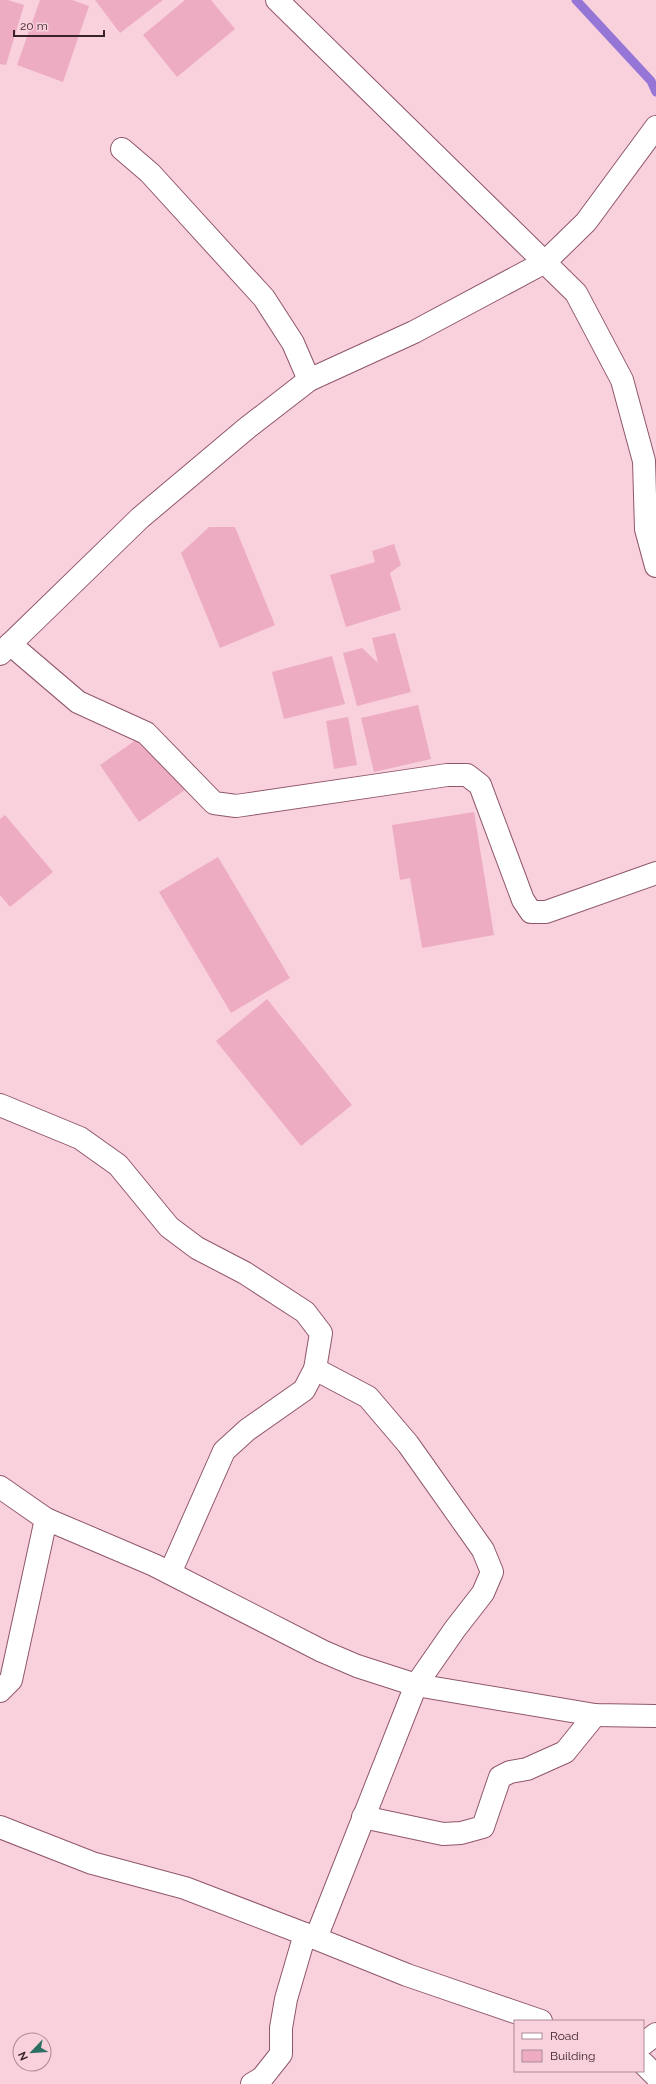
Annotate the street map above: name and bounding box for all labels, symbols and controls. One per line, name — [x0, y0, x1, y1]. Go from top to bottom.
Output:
scale bar — [14, 12, 104, 38]
text: 20 m — [20, 19, 48, 33]
legend — [514, 2020, 644, 2072]
text: Road — [550, 2029, 579, 2043]
north arrow — [12, 2032, 52, 2072]
text: N — [16, 2049, 31, 2063]
text: Building — [550, 2049, 596, 2063]

